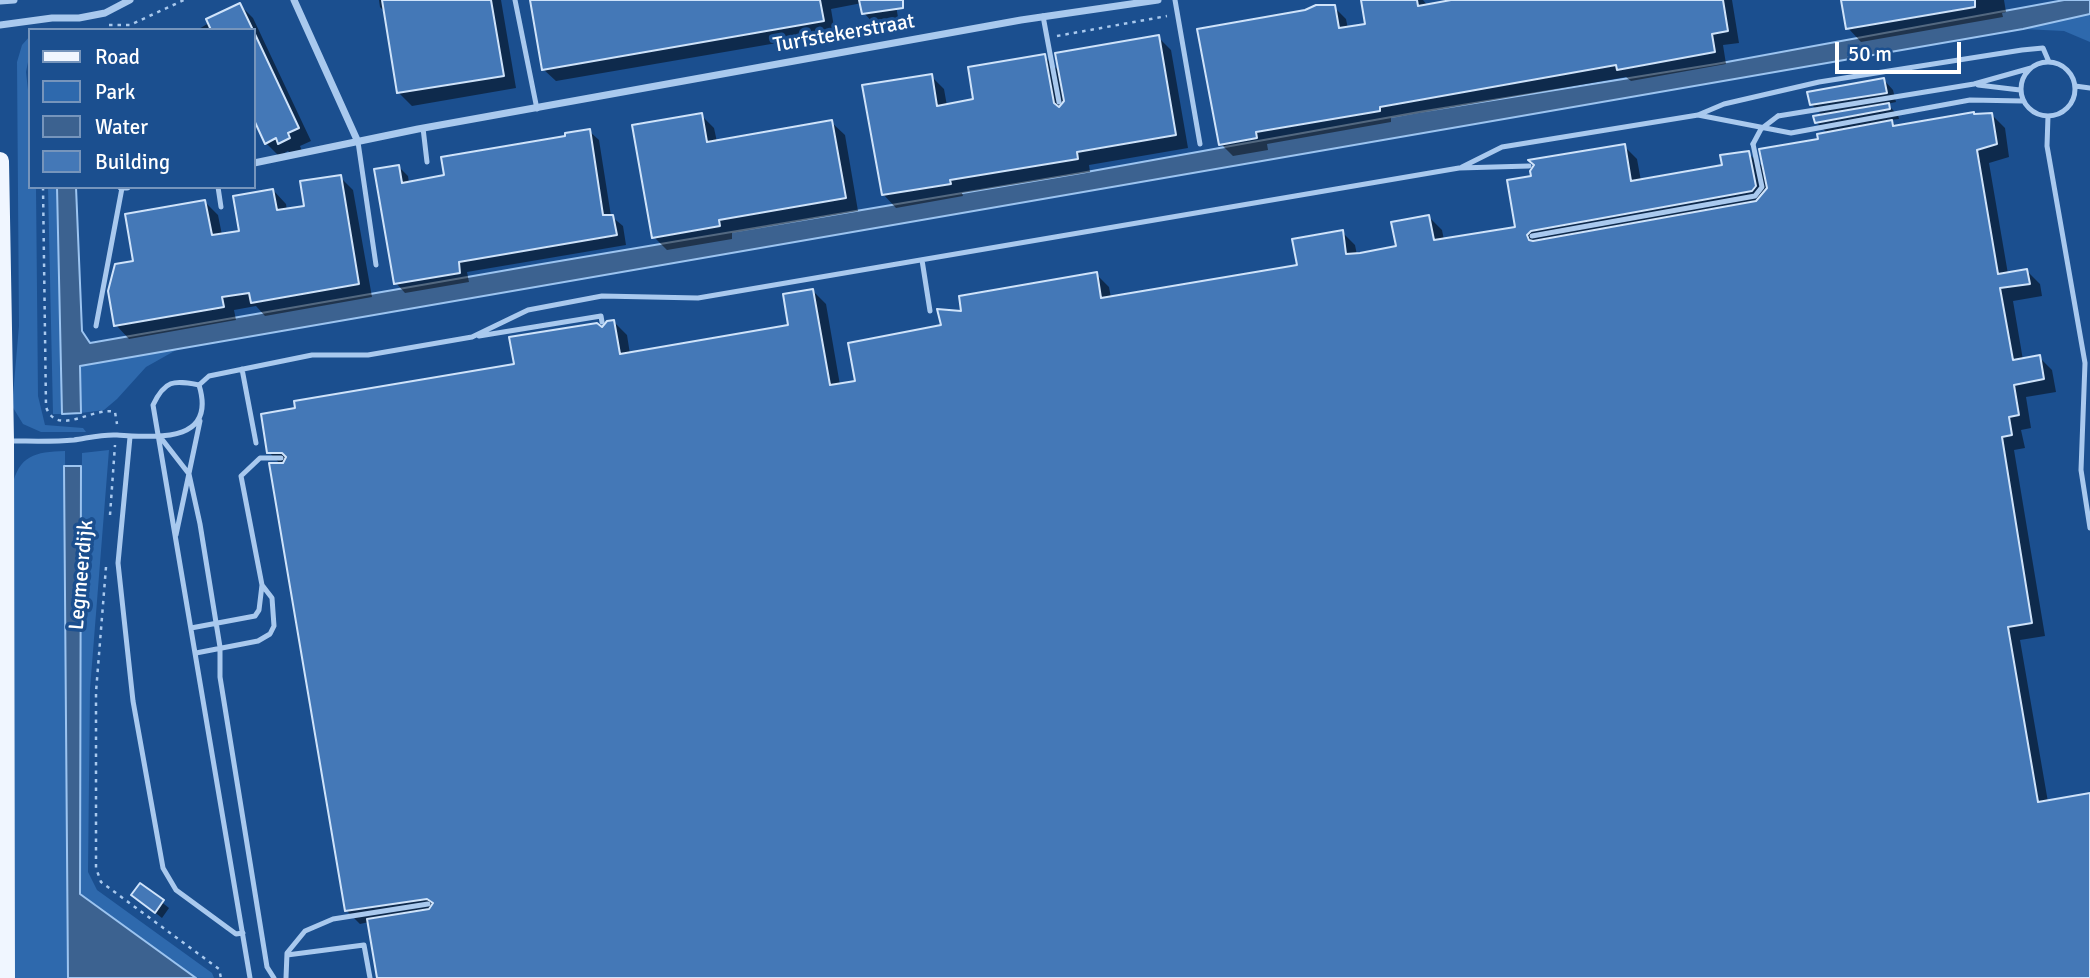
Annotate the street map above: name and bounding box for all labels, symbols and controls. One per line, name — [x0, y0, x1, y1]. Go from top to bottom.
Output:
street label: Turfstekerstraat — [771, 9, 917, 59]
legend — [28, 28, 256, 189]
scale bar — [1838, 28, 1964, 72]
text: 50 m — [1848, 41, 1892, 67]
text: Road — [95, 44, 140, 70]
text: Park — [95, 79, 135, 105]
text: Water — [95, 114, 148, 140]
text: Building — [95, 149, 170, 175]
street label: Legmeerdijk — [65, 519, 99, 631]

